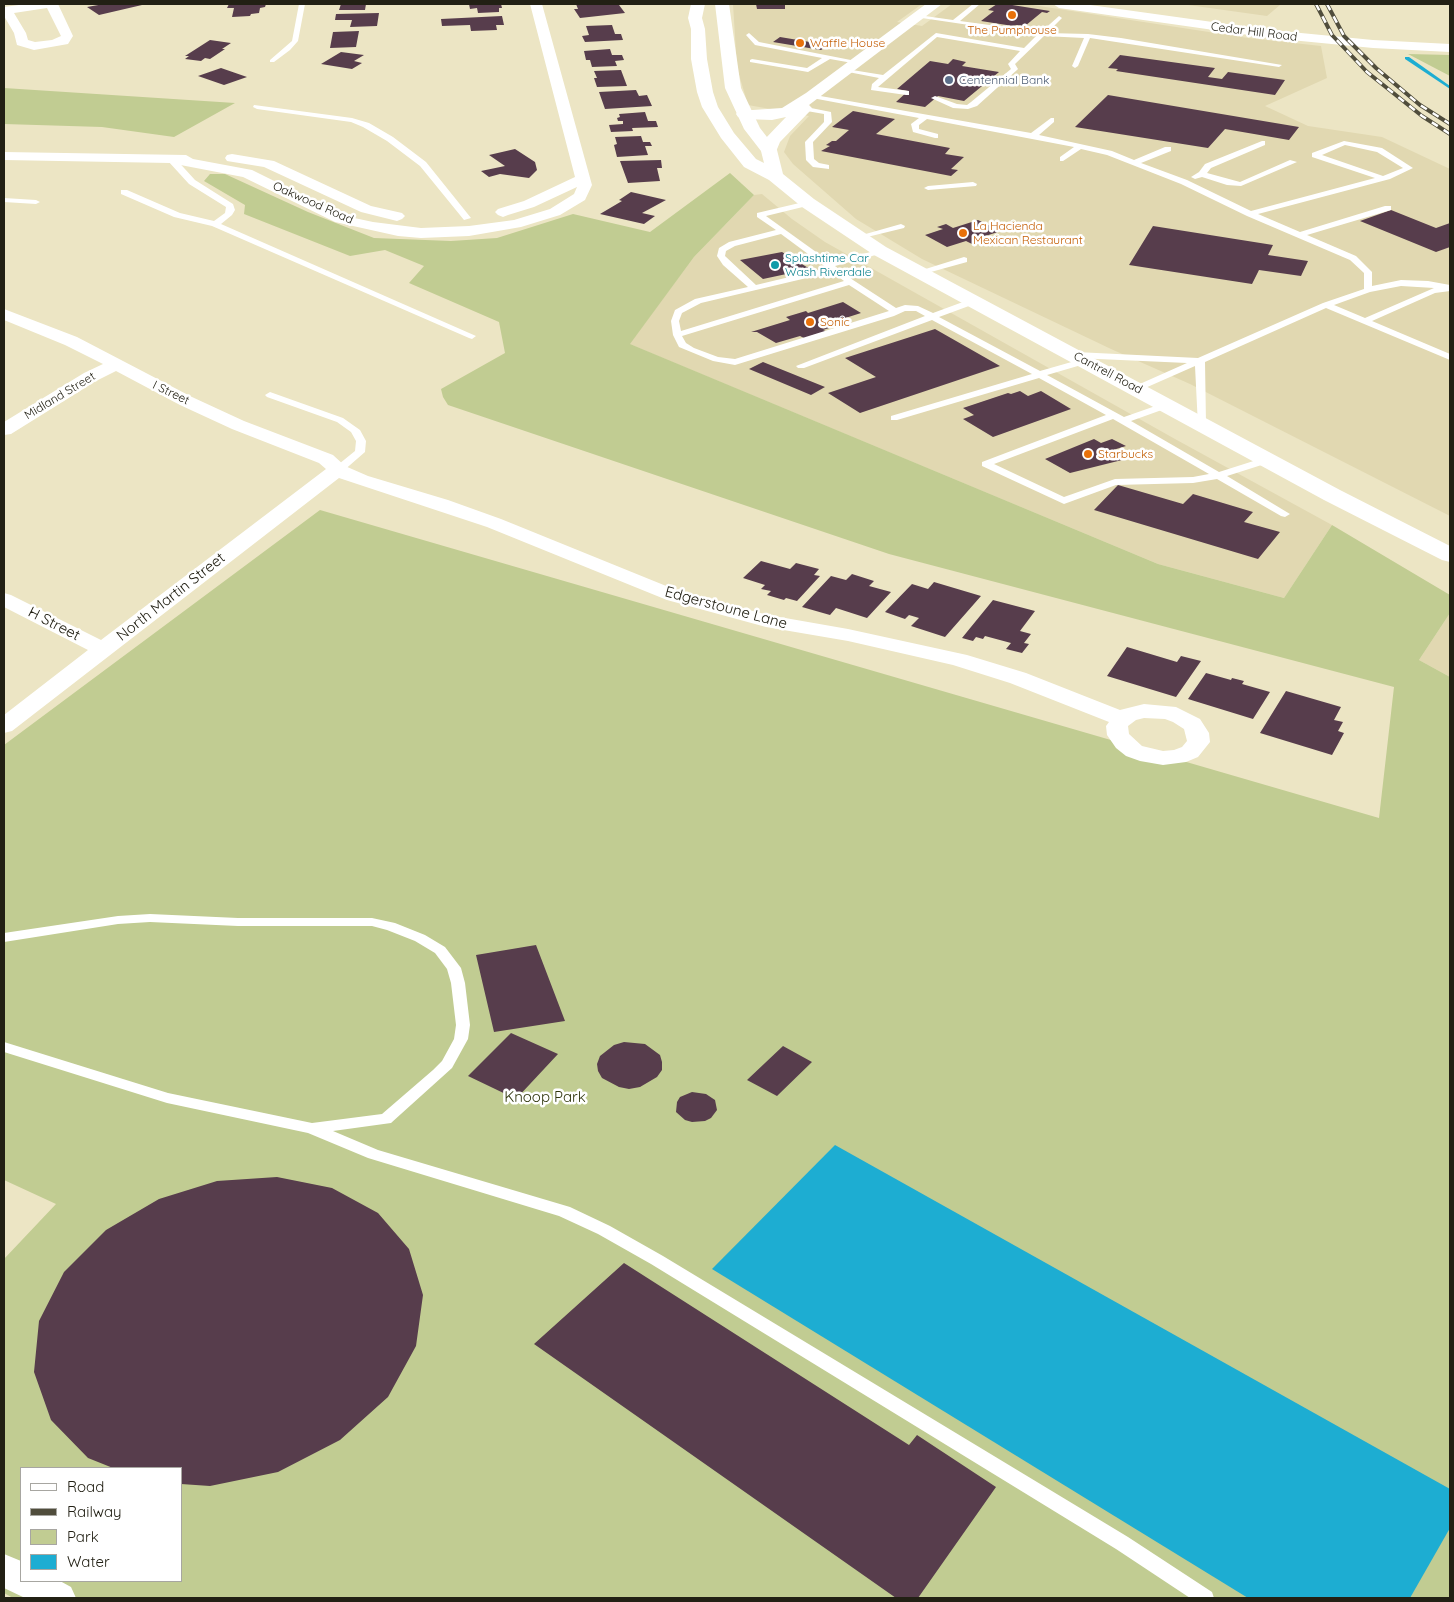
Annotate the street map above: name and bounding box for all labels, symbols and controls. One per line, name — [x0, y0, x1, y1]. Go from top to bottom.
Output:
marker: The Pumphouse — [1006, 9, 1018, 21]
street label: Cedar Hill Road — [1210, 20, 1298, 44]
place label: The Pumphouse — [967, 23, 1057, 37]
place label: Waffle House — [810, 36, 885, 50]
marker: Waffle House — [794, 37, 806, 49]
place label: Centennial Bank — [959, 73, 1050, 87]
marker: Centennial Bank — [943, 74, 955, 86]
street label: Oakwood Road — [270, 179, 356, 227]
place label: La Hacienda Mexican Restaurant — [973, 219, 1083, 247]
marker: La Hacienda Mexican Restaurant — [957, 227, 969, 239]
place label: Splashtime Car Wash Riverdale — [785, 251, 871, 279]
marker: Splashtime Car Wash Riverdale — [769, 259, 781, 271]
place label: Sonic — [820, 315, 850, 329]
marker: Sonic — [804, 316, 816, 328]
street label: Cantrell Road — [1071, 349, 1145, 397]
street label: Midland Street — [22, 369, 98, 423]
street label: I Street — [150, 378, 192, 408]
place label: Starbucks — [1098, 447, 1153, 461]
marker: Starbucks — [1082, 448, 1094, 460]
street label: North Martin Street — [113, 549, 229, 645]
street label: Edgerstoune Lane — [663, 583, 789, 633]
street label: H Street — [25, 603, 83, 645]
park label: Knoop Park — [504, 1088, 586, 1106]
legend — [20, 1467, 182, 1582]
text: Road — [67, 1477, 104, 1496]
text: Railway — [67, 1502, 122, 1521]
text: Park — [67, 1527, 99, 1546]
text: Water — [67, 1552, 110, 1571]

